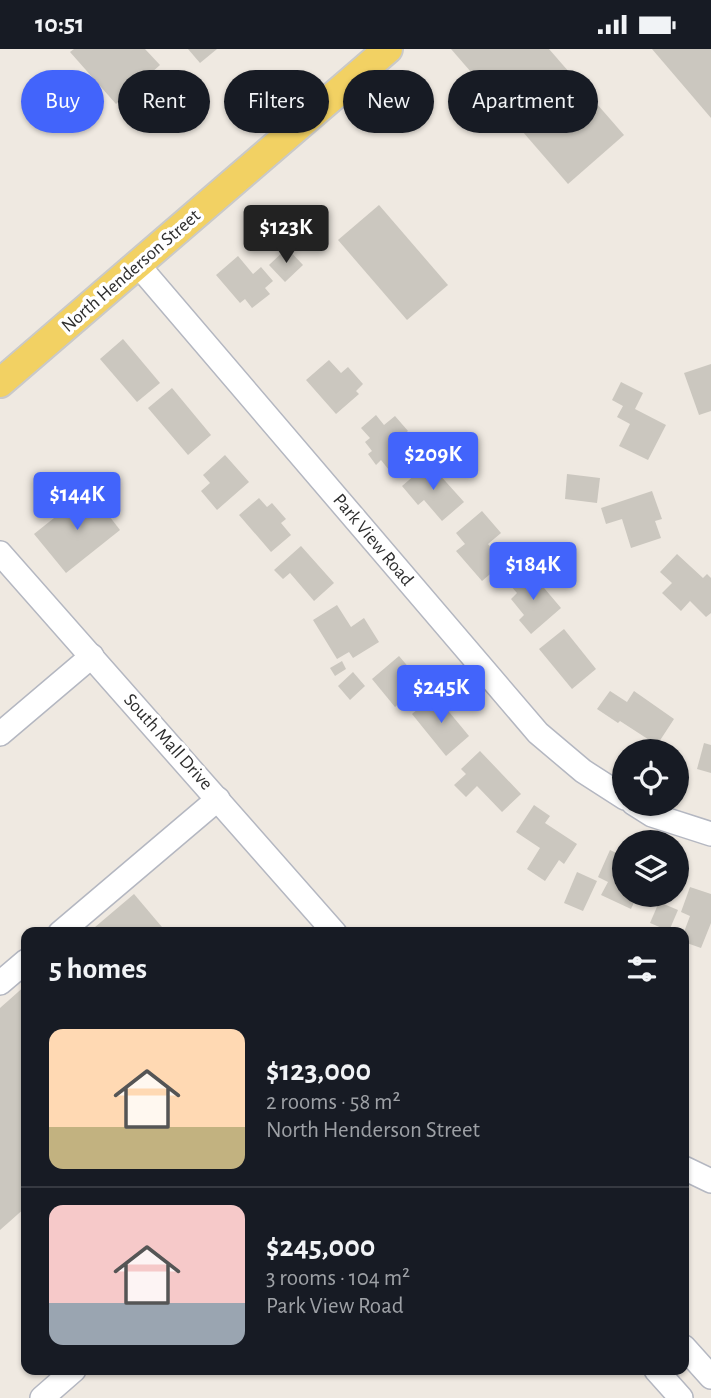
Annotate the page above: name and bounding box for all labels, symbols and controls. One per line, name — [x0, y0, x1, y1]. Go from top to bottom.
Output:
text: 10:51 — [35, 11, 84, 37]
chip: Buy — [21, 70, 104, 133]
chip: Rent — [118, 70, 210, 133]
chip: Filters — [224, 70, 329, 133]
chip: New — [343, 70, 434, 133]
chip: Apartment — [448, 70, 598, 133]
pin: $123K — [237, 205, 335, 265]
street label: North Henderson Street — [58, 206, 204, 336]
text: $123K — [260, 216, 312, 239]
pin: $209K — [384, 433, 482, 492]
text: $209K — [404, 443, 462, 466]
pin: $144K — [28, 473, 126, 532]
text: $144K — [49, 483, 105, 506]
street label: Park View Road — [329, 490, 417, 590]
pin: $184K — [484, 543, 582, 602]
text: $184K — [506, 553, 560, 576]
pin: $245K — [392, 665, 490, 725]
text: $245K — [413, 676, 469, 699]
street label: South Mall Drive — [120, 690, 216, 794]
map controls — [612, 739, 689, 907]
button: locate — [612, 739, 689, 816]
button: layers — [612, 830, 689, 907]
icon: filters — [623, 950, 661, 988]
text: 5 homes — [49, 954, 147, 984]
text: $123,000 — [266, 1056, 371, 1086]
icon: home — [105, 1057, 189, 1141]
text: 2 rooms · 58 m² — [266, 1091, 401, 1114]
text: North Henderson Street — [266, 1119, 480, 1142]
text: $245,000 — [266, 1232, 375, 1262]
icon: home — [105, 1233, 189, 1317]
text: 3 rooms · 104 m² — [266, 1267, 410, 1290]
text: Park View Road — [266, 1295, 404, 1318]

